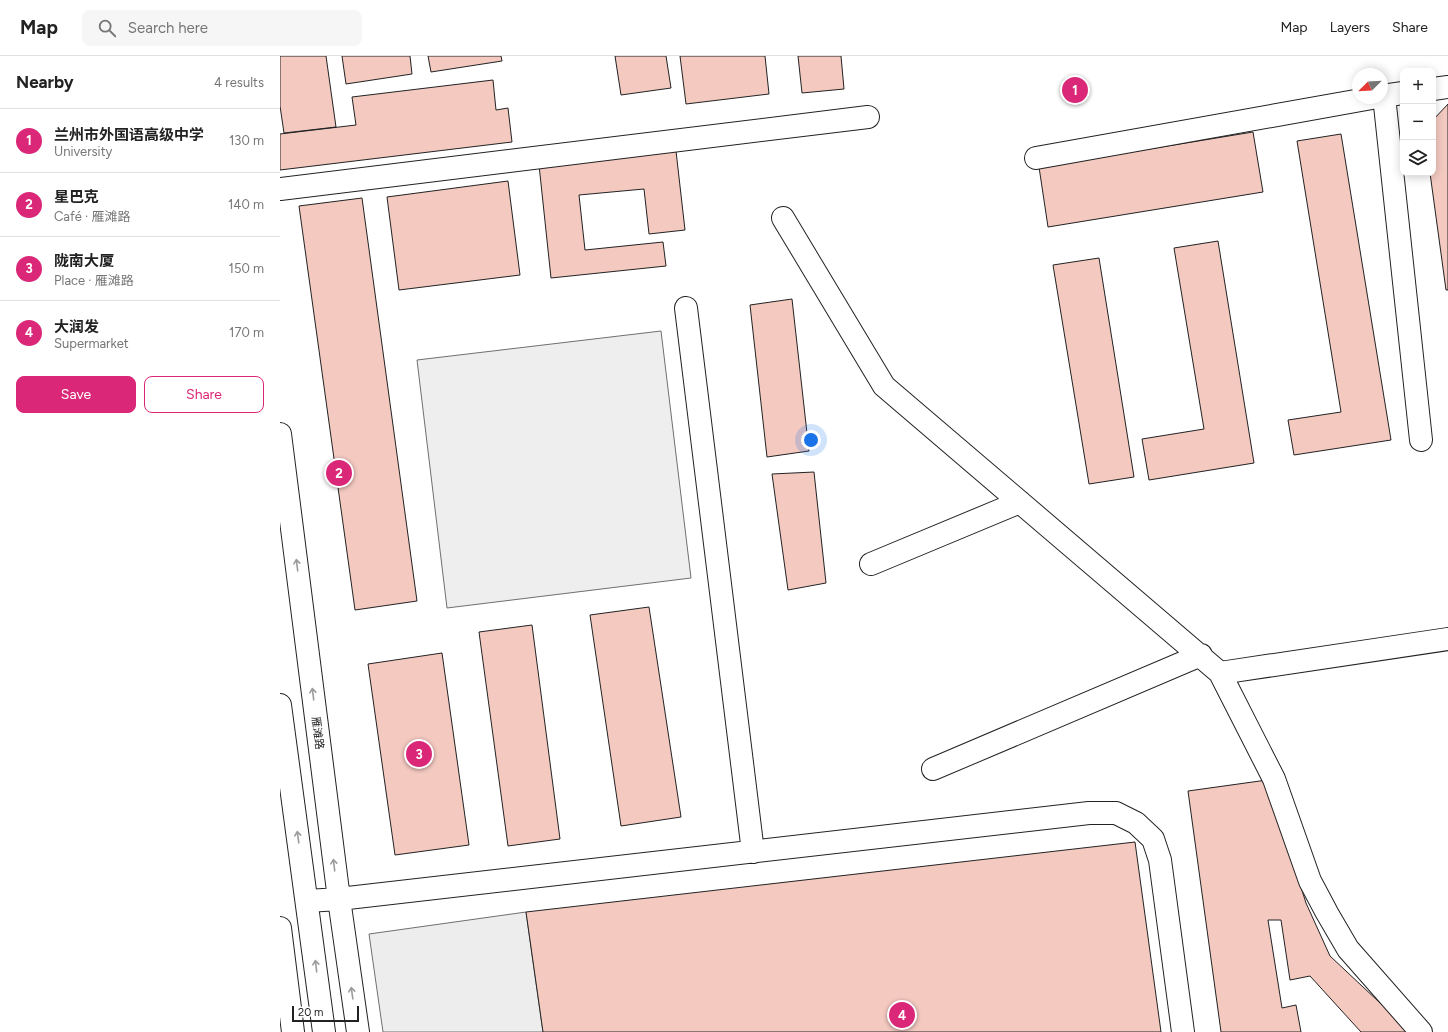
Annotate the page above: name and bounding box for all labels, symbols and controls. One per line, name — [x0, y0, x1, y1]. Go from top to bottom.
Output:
search box — [82, 10, 362, 46]
text: Map — [20, 16, 58, 39]
icon: search — [96, 17, 118, 39]
text: Search here — [128, 19, 208, 37]
text: Map — [1280, 19, 1308, 36]
text: Layers — [1330, 19, 1370, 36]
text: Share — [1392, 19, 1428, 36]
north arrow — [1352, 68, 1388, 104]
map controls — [1400, 68, 1436, 176]
button: + — [1400, 68, 1436, 104]
text: Nearby — [16, 72, 74, 92]
text: 4 results — [214, 75, 264, 90]
pin: 1 — [1062, 75, 1088, 105]
button: − — [1400, 104, 1436, 140]
text: 兰州市外国语高级中学 — [54, 126, 204, 144]
text: 1 — [26, 133, 32, 148]
text: 130 m — [229, 133, 264, 148]
button: layers — [1400, 140, 1436, 176]
text: University — [54, 144, 112, 159]
text: 星巴克 — [54, 188, 99, 206]
text: 2 — [25, 197, 33, 212]
text: 140 m — [228, 197, 264, 212]
text: Café · 雁滩路 — [54, 209, 131, 224]
text: 陇南大厦 — [54, 252, 114, 270]
text: 3 — [25, 261, 33, 276]
text: 150 m — [229, 261, 264, 276]
text: Place · 雁滩路 — [54, 273, 134, 288]
text: 大润发 — [54, 318, 99, 336]
text: 4 — [25, 325, 33, 340]
text: 170 m — [229, 325, 264, 340]
text: Supermarket — [54, 336, 129, 351]
button: Save — [16, 376, 136, 413]
button: Share — [144, 376, 264, 413]
your location — [801, 430, 821, 450]
pin: 2 — [326, 458, 352, 488]
one-way arrow — [293, 559, 300, 572]
one-way arrow — [309, 688, 317, 701]
street label: 雁滩路 — [309, 716, 326, 750]
pin: 3 — [406, 739, 432, 769]
one-way arrow — [294, 831, 302, 844]
one-way arrow — [330, 859, 338, 872]
one-way arrow — [312, 960, 320, 973]
one-way arrow — [348, 987, 356, 1000]
pin: 4 — [889, 1000, 915, 1030]
scale bar — [292, 1004, 359, 1023]
text: 20 m — [298, 1006, 323, 1019]

